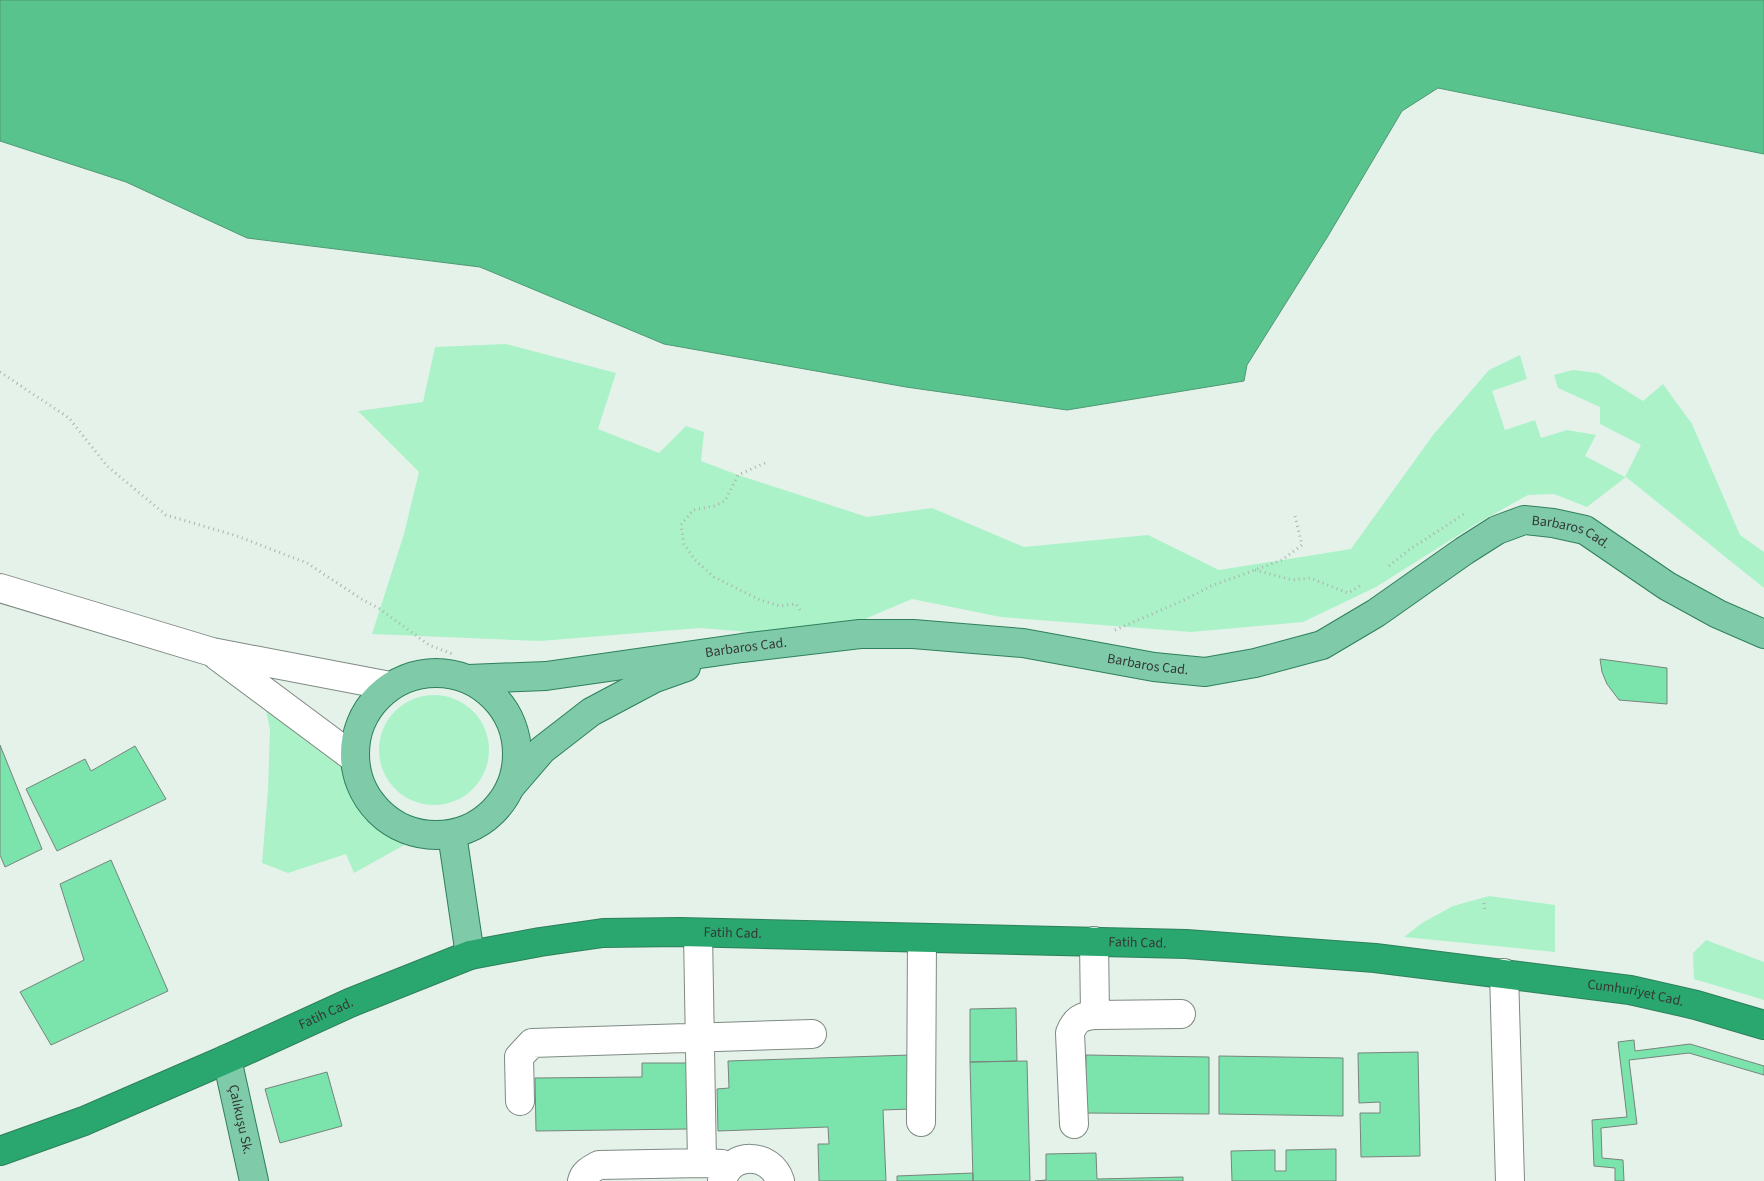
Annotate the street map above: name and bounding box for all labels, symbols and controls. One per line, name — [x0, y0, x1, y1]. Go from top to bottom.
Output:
street label: Barbaros Cad. — [1531, 511, 1614, 554]
street label: Barbaros Cad. — [704, 633, 788, 663]
street label: Barbaros Cad. — [1106, 649, 1189, 680]
street label: Fatih Cad. — [703, 923, 762, 944]
street label: Fatih Cad. — [1108, 932, 1167, 954]
street label: Cumhuriyet Cad. — [1586, 975, 1686, 1012]
street label: Fatih Cad. — [295, 993, 357, 1035]
street label: Çalıkuşu Sk. — [223, 1083, 258, 1156]

